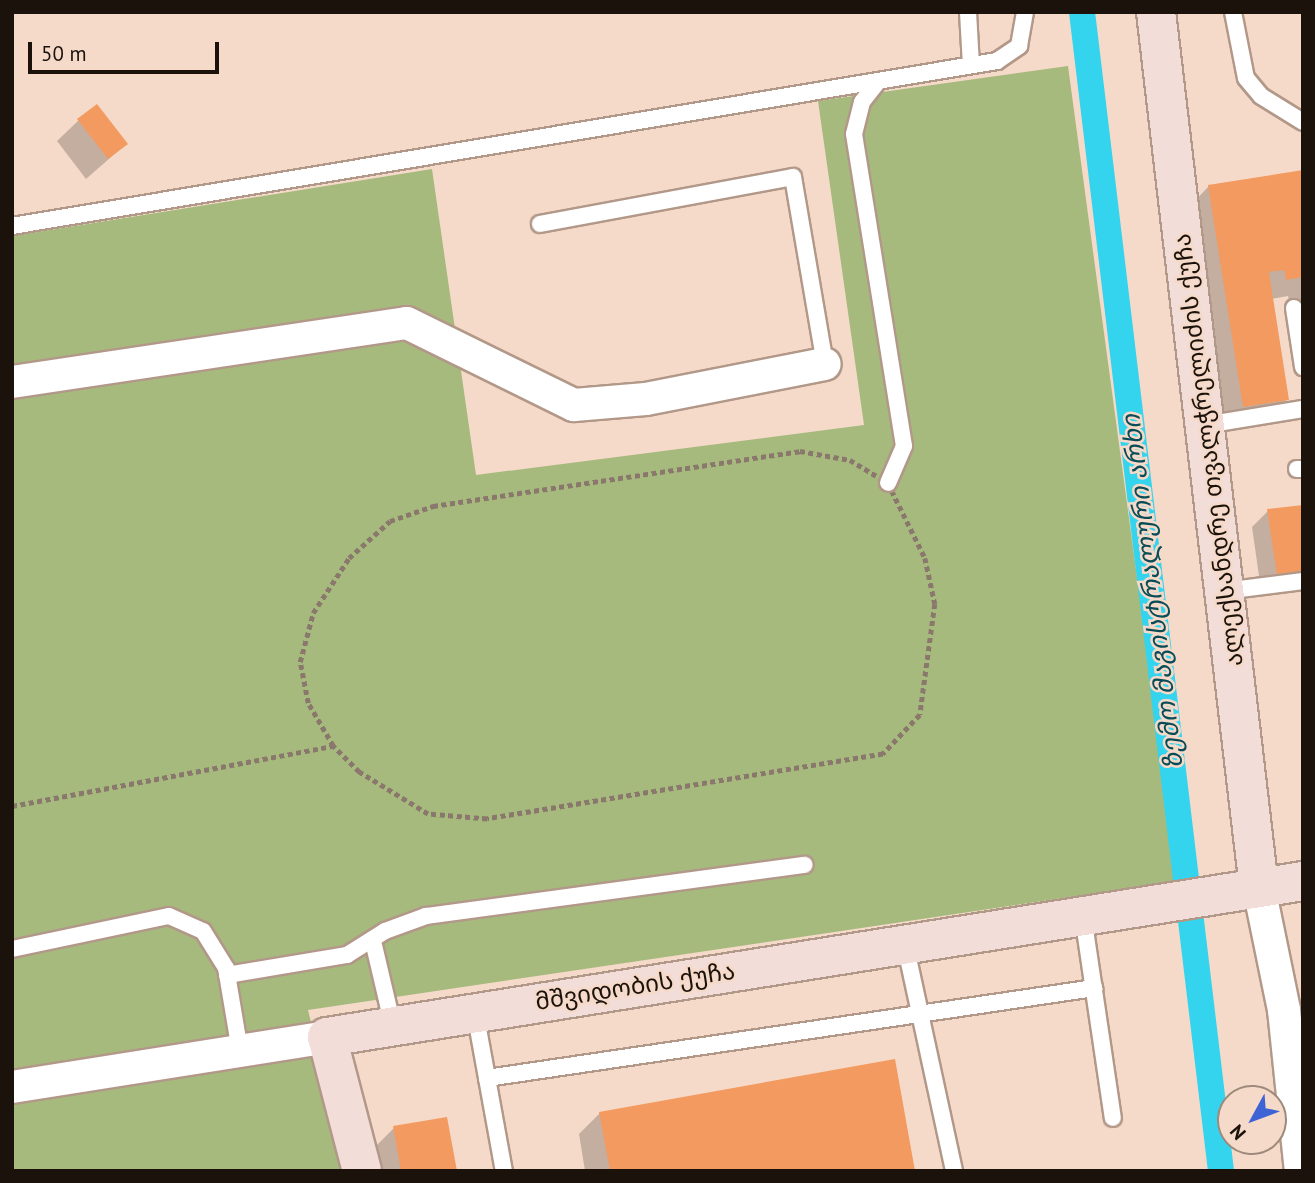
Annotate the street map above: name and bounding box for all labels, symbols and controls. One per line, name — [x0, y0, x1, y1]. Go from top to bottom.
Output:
scale bar — [32, 28, 222, 72]
text: 50 m — [41, 40, 87, 67]
street label: ალექსანდრე თვალჭრელიძის ქუჩა — [1167, 232, 1249, 668]
water label: ზემო მაგისტრალური არხი — [1115, 413, 1189, 771]
street label: მშვიდობის ქუჩა — [533, 956, 737, 1016]
north arrow — [1217, 1085, 1287, 1155]
text: N — [1225, 1120, 1251, 1145]

